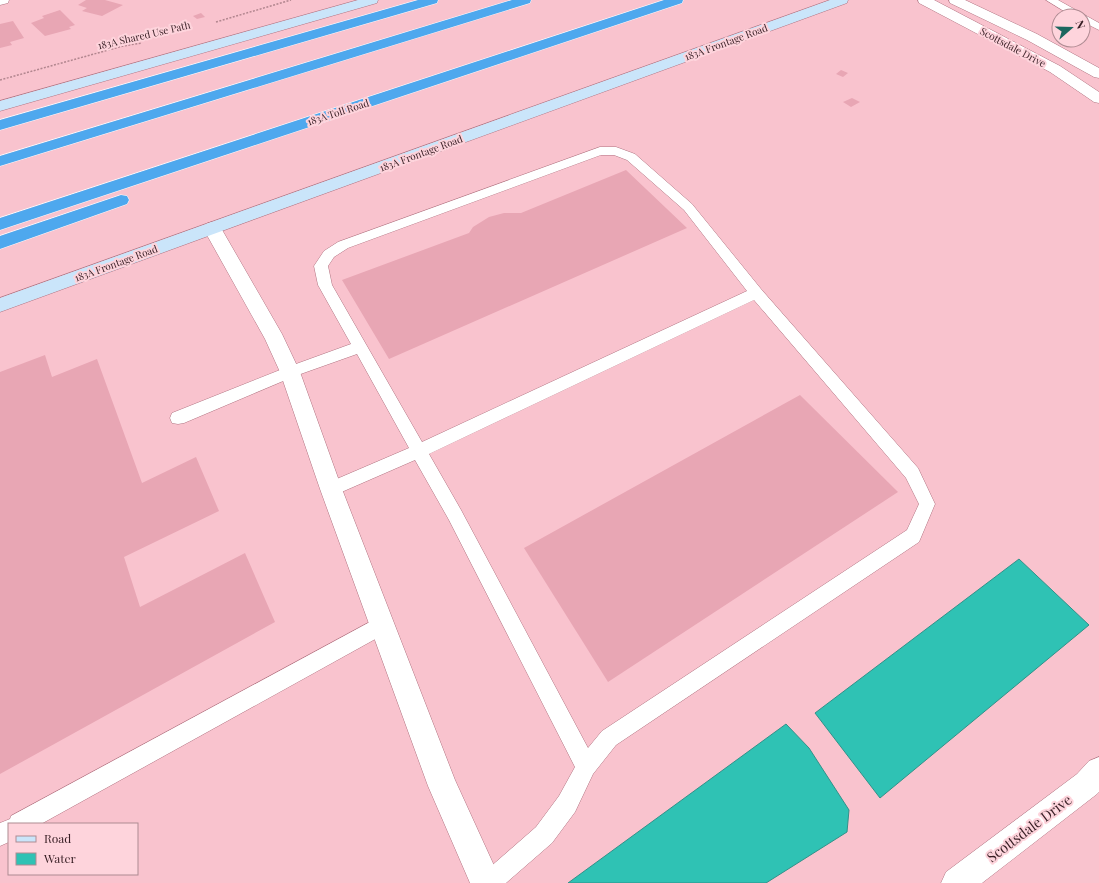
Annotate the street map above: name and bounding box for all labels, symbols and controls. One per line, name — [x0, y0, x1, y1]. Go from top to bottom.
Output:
north arrow — [1051, 8, 1091, 48]
street label: 183A Shared Use Path — [96, 17, 192, 52]
text: N — [1072, 18, 1089, 31]
street label: 183A Frontage Road — [683, 20, 770, 64]
street label: Scottsdale Drive — [978, 24, 1048, 70]
street label: 183A Toll Road — [305, 95, 371, 129]
street label: 183A Frontage Road — [378, 131, 465, 175]
street label: 183A Frontage Road — [73, 241, 160, 285]
street label: Scottsdale Drive — [983, 790, 1075, 866]
legend — [8, 823, 138, 875]
text: Road — [44, 830, 71, 846]
text: Water — [43, 850, 77, 866]

